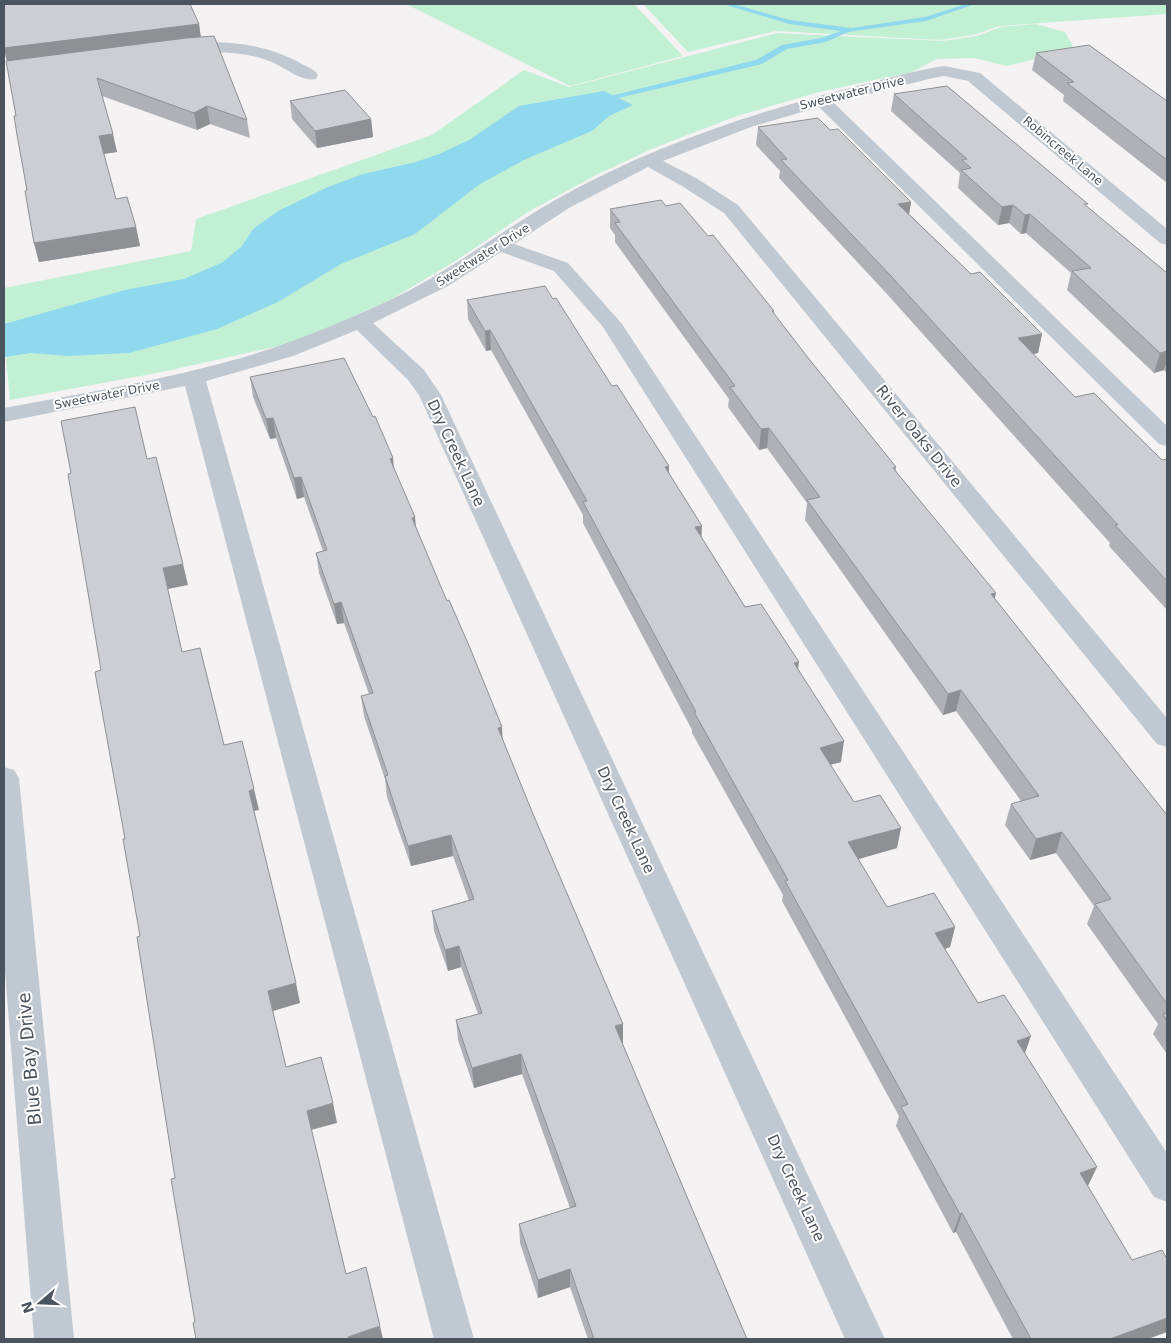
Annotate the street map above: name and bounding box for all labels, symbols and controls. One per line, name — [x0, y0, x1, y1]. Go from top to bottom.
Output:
street label: Sweetwater Drive — [798, 73, 906, 113]
street label: Robincreek Lane — [1020, 114, 1106, 188]
street label: Sweetwater Drive — [434, 221, 532, 289]
street label: Sweetwater Drive — [53, 378, 161, 412]
street label: River Oaks Drive — [872, 381, 966, 491]
street label: Dry Creek Lane — [423, 397, 489, 509]
street label: Dry Creek Lane — [593, 764, 659, 876]
street label: Blue Bay Drive — [13, 992, 45, 1126]
street label: Dry Creek Lane — [763, 1132, 829, 1244]
north arrow — [15, 1278, 65, 1328]
text: N — [18, 1299, 37, 1315]

